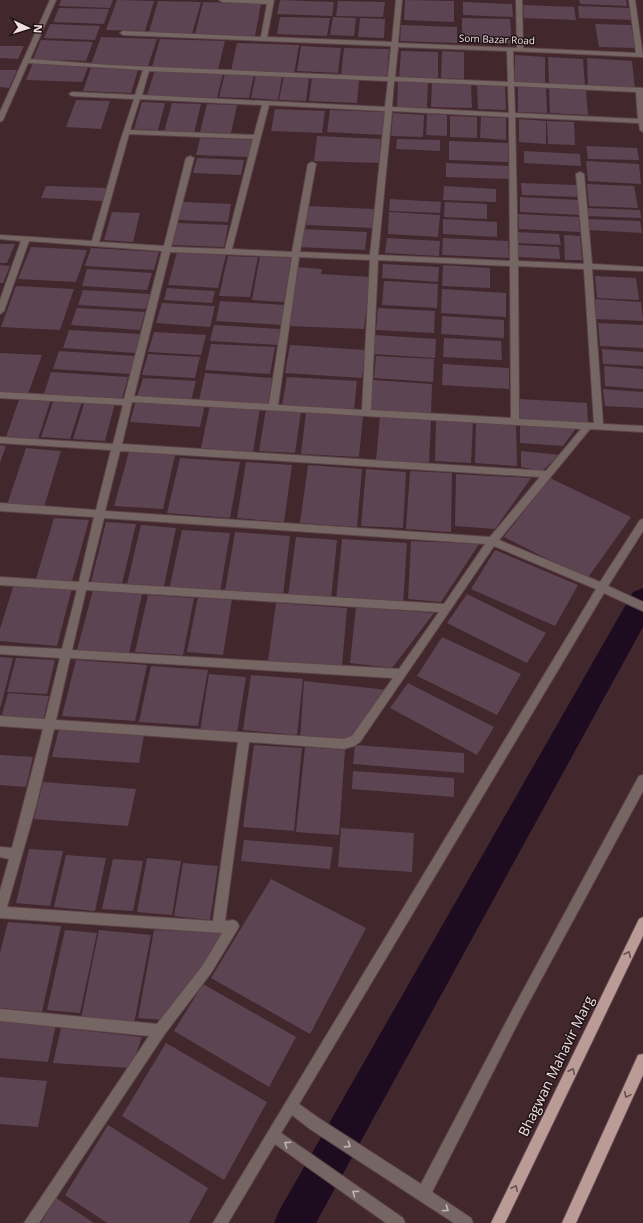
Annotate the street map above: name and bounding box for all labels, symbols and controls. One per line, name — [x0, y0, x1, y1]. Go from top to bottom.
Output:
north arrow — [8, 8, 48, 48]
text: N — [31, 24, 46, 34]
street label: Som Bazar Road — [459, 31, 535, 47]
one-way arrow — [623, 951, 631, 958]
street label: Bhagwan Mahavir Marg — [513, 992, 598, 1139]
one-way arrow — [567, 1068, 574, 1075]
one-way arrow — [624, 1091, 632, 1099]
one-way arrow — [343, 1140, 350, 1147]
one-way arrow — [284, 1141, 291, 1149]
one-way arrow — [510, 1185, 518, 1192]
one-way arrow — [353, 1191, 360, 1198]
one-way arrow — [441, 1205, 448, 1212]

